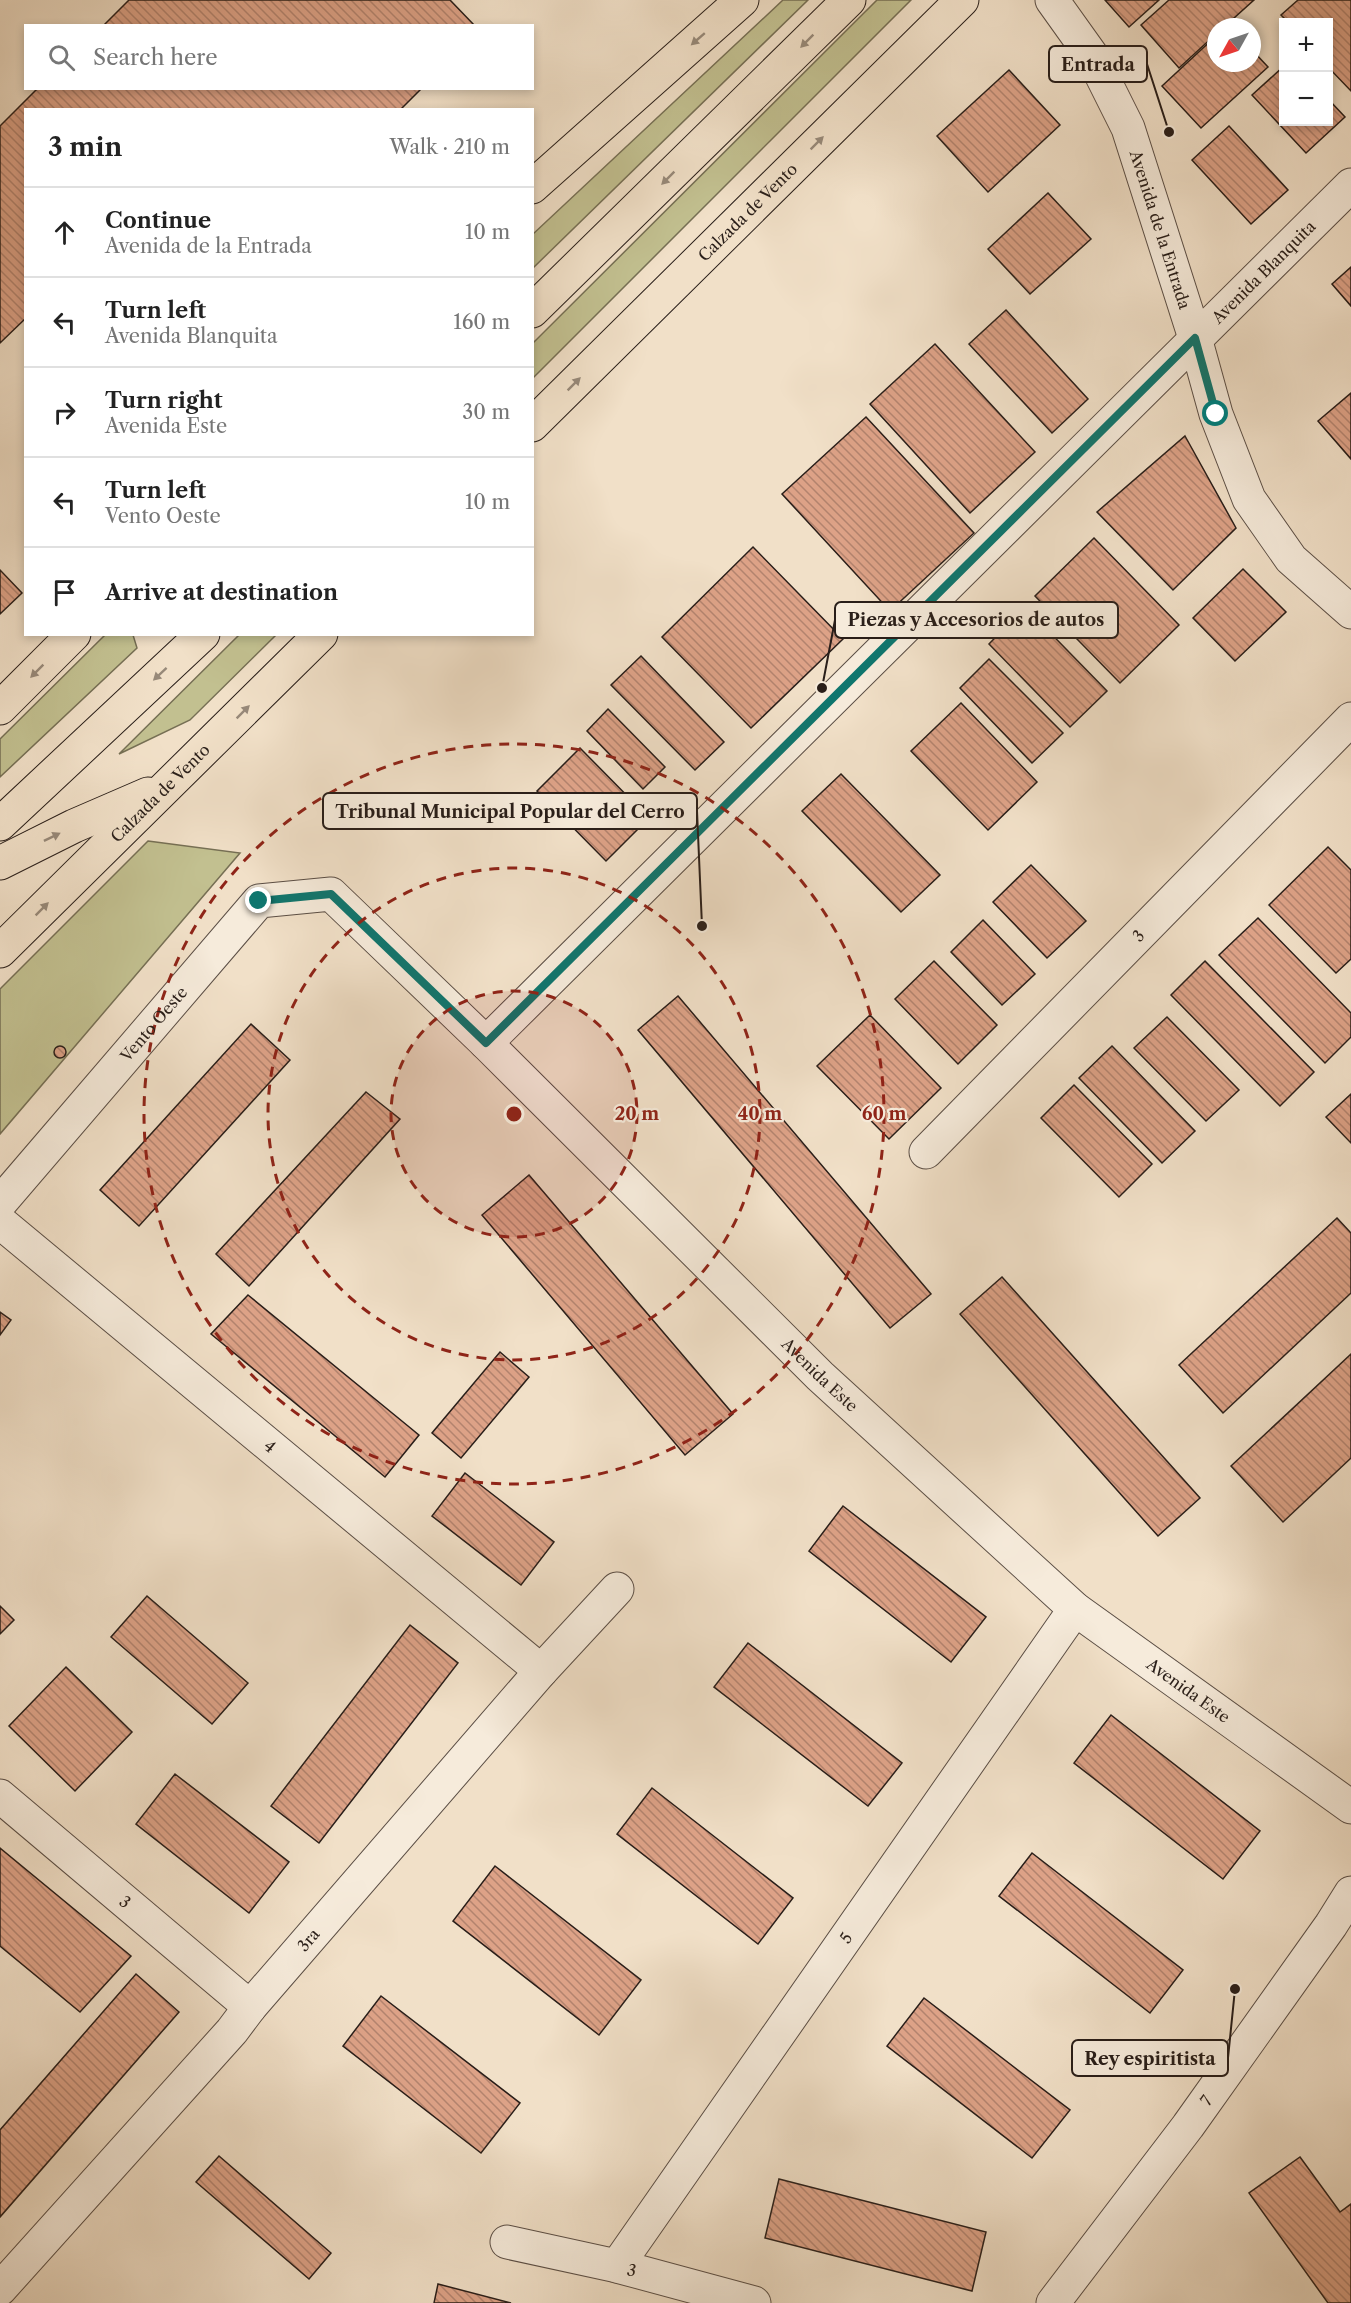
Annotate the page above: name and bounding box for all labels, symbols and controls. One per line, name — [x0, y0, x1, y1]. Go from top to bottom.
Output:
north arrow — [1207, 18, 1261, 72]
map controls — [1279, 18, 1333, 126]
button: + — [1279, 18, 1333, 72]
search box — [24, 24, 534, 90]
one-way arrow — [691, 32, 706, 45]
one-way arrow — [799, 34, 814, 48]
icon: search — [45, 41, 78, 74]
text: Search here — [93, 44, 218, 71]
callout: Entrada — [1049, 46, 1147, 82]
text: Entrada — [1061, 54, 1136, 76]
button: − — [1279, 72, 1333, 126]
text: 3 min — [48, 131, 122, 163]
text: Walk · 210 m — [389, 135, 510, 159]
one-way arrow — [809, 137, 823, 151]
street label: Avenida de la Entrada — [1125, 147, 1195, 312]
street label: Calzada de Vento — [694, 159, 801, 265]
one-way arrow — [661, 170, 675, 184]
text: Continue — [105, 207, 211, 234]
icon: ahead — [48, 216, 81, 249]
street label: Avenida Blanquita — [1207, 216, 1320, 328]
text: 10 m — [465, 220, 510, 244]
text: Avenida de la Entrada — [105, 234, 312, 258]
text: Turn left — [105, 297, 206, 324]
icon: left — [48, 306, 81, 339]
text: 160 m — [453, 310, 510, 334]
text: Avenida Blanquita — [105, 324, 277, 348]
one-way arrow — [567, 377, 581, 391]
text: Turn right — [105, 387, 223, 414]
icon: right — [48, 396, 81, 429]
text: 30 m — [462, 400, 510, 424]
route start — [1202, 400, 1228, 426]
text: Avenida Este — [105, 414, 227, 438]
text: Turn left — [105, 477, 206, 504]
icon: left — [48, 486, 81, 519]
text: 10 m — [465, 490, 510, 514]
text: Vento Oeste — [105, 504, 221, 528]
icon: arrive — [48, 576, 81, 609]
text: Arrive at destination — [105, 579, 338, 606]
callout: Piezas y Accesorios de autos — [835, 602, 1118, 638]
text: Piezas y Accesorios de autos — [848, 609, 1104, 631]
one-way arrow — [29, 664, 44, 678]
one-way arrow — [153, 667, 167, 681]
one-way arrow — [236, 706, 250, 720]
street label: Calzada de Vento — [106, 739, 214, 846]
callout: Tribunal Municipal Popular del Cerro — [323, 793, 697, 829]
text: Tribunal Municipal Popular del Cerro — [335, 801, 685, 823]
one-way arrow — [44, 833, 61, 842]
route end — [245, 887, 271, 913]
one-way arrow — [34, 903, 48, 917]
street label: 3 — [1128, 926, 1148, 946]
street label: Vento Oeste — [115, 982, 191, 1066]
text: 20 m — [615, 1103, 659, 1125]
text: 40 m — [738, 1103, 782, 1125]
text: 60 m — [862, 1103, 906, 1125]
centre of rings — [504, 1104, 524, 1124]
street label: Avenida Este — [777, 1333, 862, 1416]
street label: 4 — [260, 1436, 280, 1457]
street label: Avenida Este — [1142, 1653, 1234, 1727]
street label: 3 — [116, 1891, 135, 1912]
street label: 3ra — [293, 1924, 324, 1955]
street label: 5 — [835, 1929, 856, 1947]
callout: Rey espiritista — [1072, 2040, 1228, 2076]
text: Rey espiritista — [1084, 2048, 1216, 2070]
street label: 7 — [1196, 2091, 1217, 2109]
street label: 3 — [625, 2259, 639, 2281]

